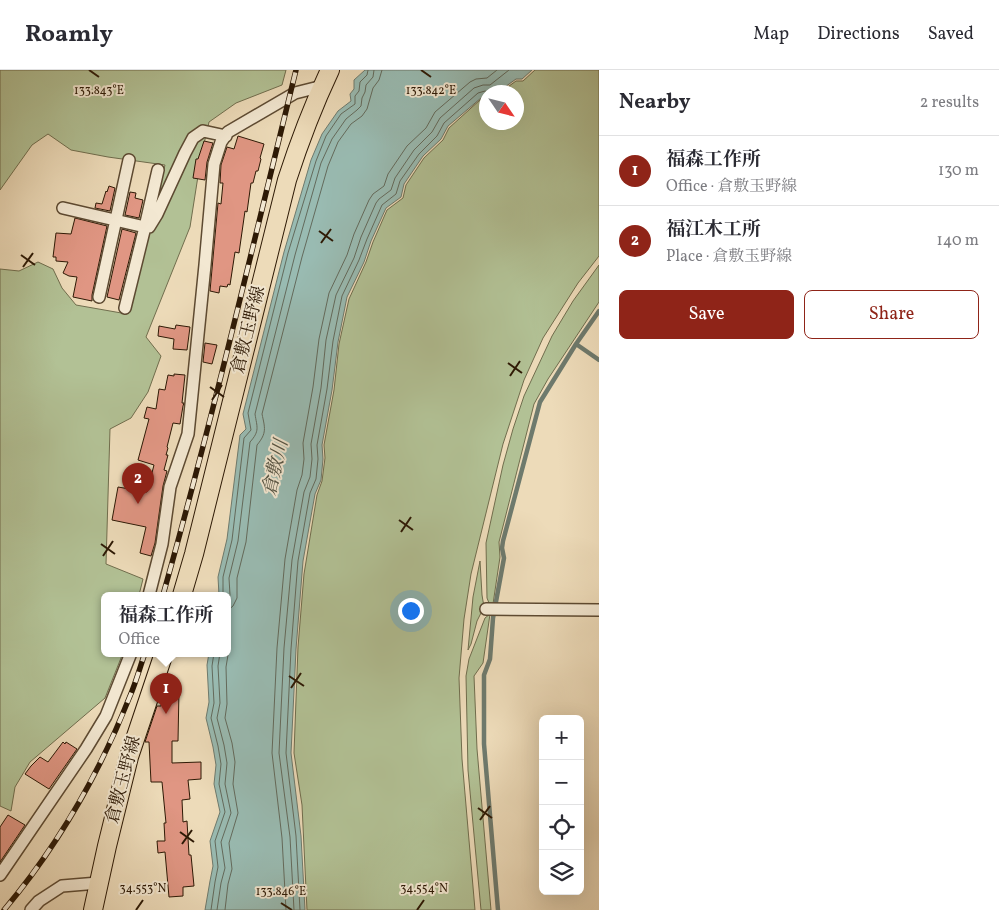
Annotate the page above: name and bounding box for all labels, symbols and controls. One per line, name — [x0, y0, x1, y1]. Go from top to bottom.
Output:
text: Roamly — [25, 18, 113, 52]
text: Map — [753, 22, 789, 47]
text: Directions — [817, 22, 900, 47]
text: Saved — [928, 22, 974, 47]
text: 133.843°E — [74, 83, 124, 99]
text: 133.842°E — [406, 83, 456, 99]
north arrow — [479, 85, 524, 130]
text: Nearby — [619, 88, 690, 117]
text: 2 results — [920, 92, 979, 114]
text: 福森工作所 — [666, 147, 761, 173]
text: 1 — [632, 160, 638, 182]
text: 130 m — [938, 160, 979, 182]
text: Office · 倉敷玉野線 — [666, 176, 797, 198]
text: 福江木工所 — [666, 217, 761, 243]
text: 2 — [631, 230, 639, 252]
text: 140 m — [937, 230, 979, 252]
text: Place · 倉敷玉野線 — [666, 246, 792, 268]
street label: 倉敷玉野線 — [226, 283, 272, 377]
button: Save — [619, 290, 794, 339]
button: Share — [804, 290, 979, 339]
water label: 倉敷川 — [257, 435, 296, 499]
pin: 2 — [122, 463, 154, 504]
popup — [101, 592, 231, 657]
your location — [398, 598, 424, 624]
text: 福森工作所 — [118, 603, 214, 629]
text: Office — [118, 629, 160, 651]
pin: 1 — [150, 673, 182, 714]
map controls — [539, 715, 584, 895]
button: + — [539, 715, 584, 760]
street label: 倉敷玉野線 — [100, 733, 148, 827]
button: − — [539, 760, 584, 805]
button: locate — [539, 805, 584, 850]
button: layers — [539, 850, 584, 895]
text: 34.553°N — [119, 881, 167, 897]
text: 34.554°N — [400, 881, 448, 897]
text: 133.846°E — [256, 884, 306, 900]

